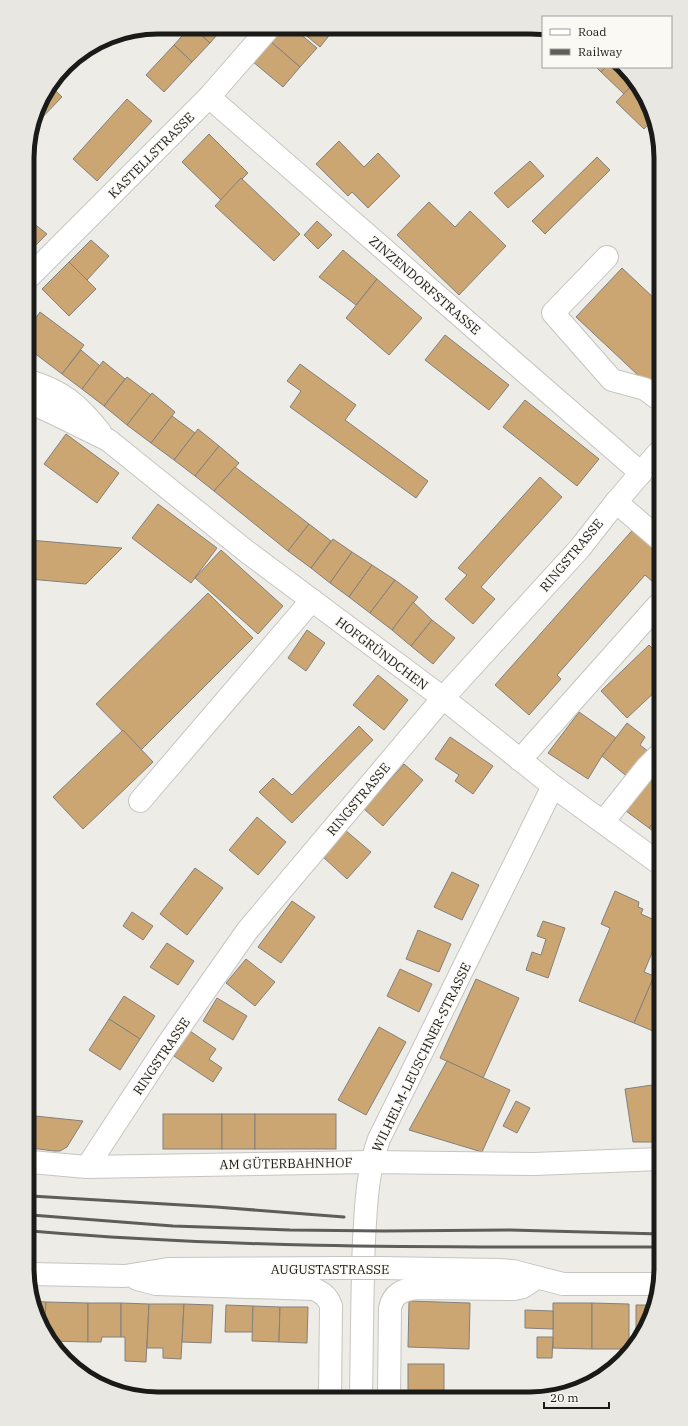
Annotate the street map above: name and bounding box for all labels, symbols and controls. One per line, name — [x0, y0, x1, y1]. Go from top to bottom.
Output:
legend — [542, 16, 672, 68]
text: Road — [578, 24, 607, 39]
text: Railway — [578, 44, 623, 59]
street label: KASTELLSTRASSE — [105, 109, 198, 202]
street label: ZINZENDORFSTRASSE — [365, 232, 484, 339]
street label: RINGSTRASSE — [536, 515, 607, 595]
street label: HOFGRÜNDCHEN — [332, 613, 431, 694]
street label: RINGSTRASSE — [323, 759, 394, 839]
street label: WILHELM-LEUSCHNER-STRASSE — [368, 960, 475, 1155]
street label: RINGSTRASSE — [129, 1014, 194, 1098]
street label: AM GÜTERBAHNHOF — [219, 1154, 353, 1173]
street label: AUGUSTASTRASSE — [271, 1261, 389, 1278]
scale bar — [544, 1384, 609, 1410]
text: 20 m — [550, 1390, 579, 1405]

